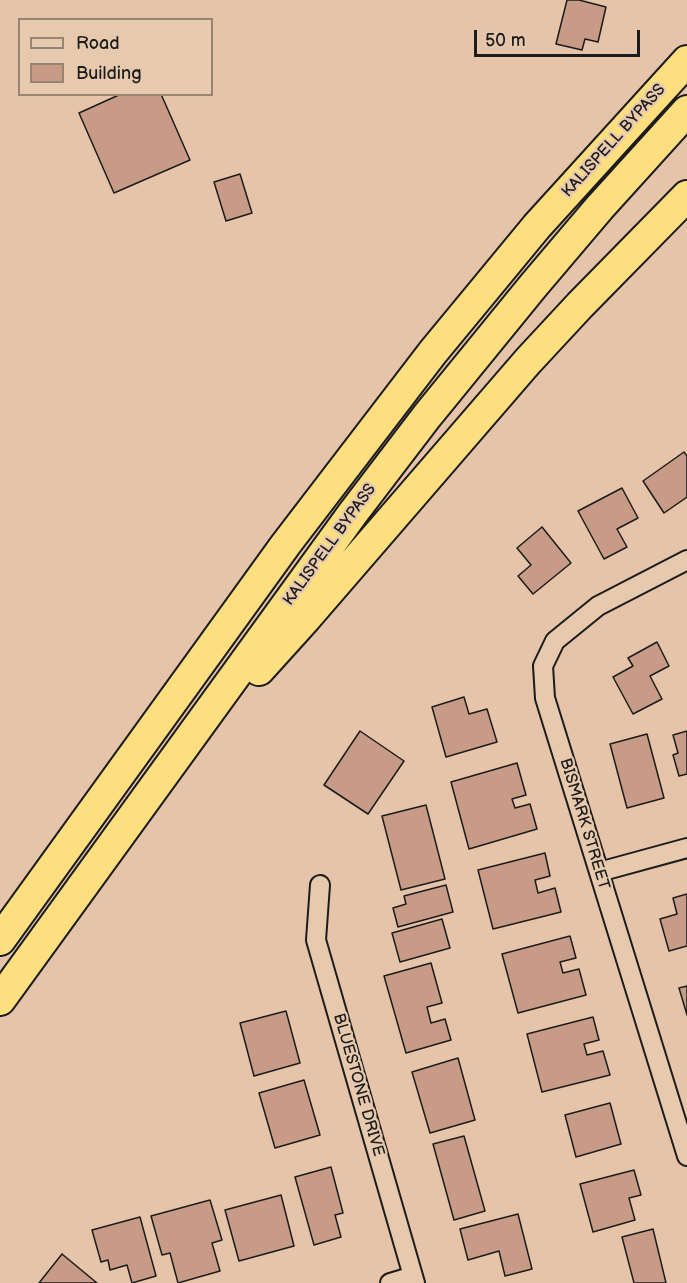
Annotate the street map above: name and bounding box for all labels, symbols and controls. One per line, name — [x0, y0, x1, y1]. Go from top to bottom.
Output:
legend — [18, 18, 213, 96]
scale bar — [477, 18, 644, 56]
text: 50 m — [485, 30, 526, 51]
text: Road — [76, 33, 120, 54]
text: Building — [76, 63, 142, 84]
street label: KALISPELL BYPASS — [558, 80, 670, 202]
street label: KALISPELL BYPASS — [279, 480, 381, 610]
street label: BISMARK STREET — [555, 756, 613, 892]
street label: BLUESTONE DRIVE — [328, 1011, 388, 1159]

